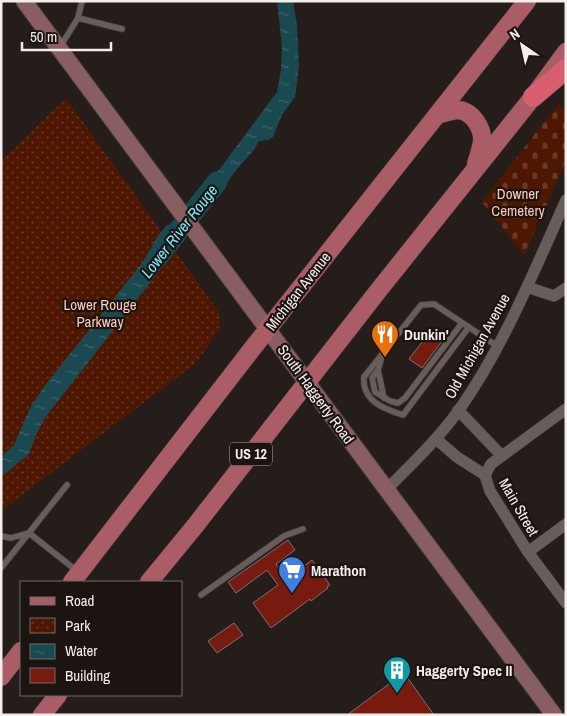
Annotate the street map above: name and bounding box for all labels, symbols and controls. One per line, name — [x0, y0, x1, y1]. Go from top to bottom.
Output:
scale bar — [22, 20, 111, 52]
north arrow — [497, 20, 547, 70]
text: N — [506, 24, 523, 44]
text: 50 m — [30, 26, 57, 47]
water label: Lower River Rouge — [136, 180, 222, 282]
park label: Downer Cemetery — [491, 183, 546, 221]
street label: Michigan Avenue — [261, 247, 336, 335]
street label: Old Michigan Avenue — [439, 289, 515, 402]
park label: Lower Rouge Parkway — [63, 294, 137, 332]
restaurant icon: Dunkin' — [370, 319, 400, 358]
place label: Dunkin' — [404, 324, 449, 345]
street label: South Haggerty Road — [273, 340, 359, 448]
road number: US 12 — [230, 442, 272, 466]
street label: Main Street — [494, 474, 544, 540]
supermarket icon: Marathon — [277, 555, 307, 594]
place label: Marathon — [311, 560, 366, 581]
legend — [20, 581, 182, 696]
text: Road — [65, 590, 94, 611]
text: Park — [65, 615, 91, 636]
text: Water — [65, 640, 97, 661]
building icon: Haggerty Spec II — [382, 655, 412, 694]
place label: Haggerty Spec II — [416, 660, 512, 681]
text: Building — [65, 665, 110, 686]

